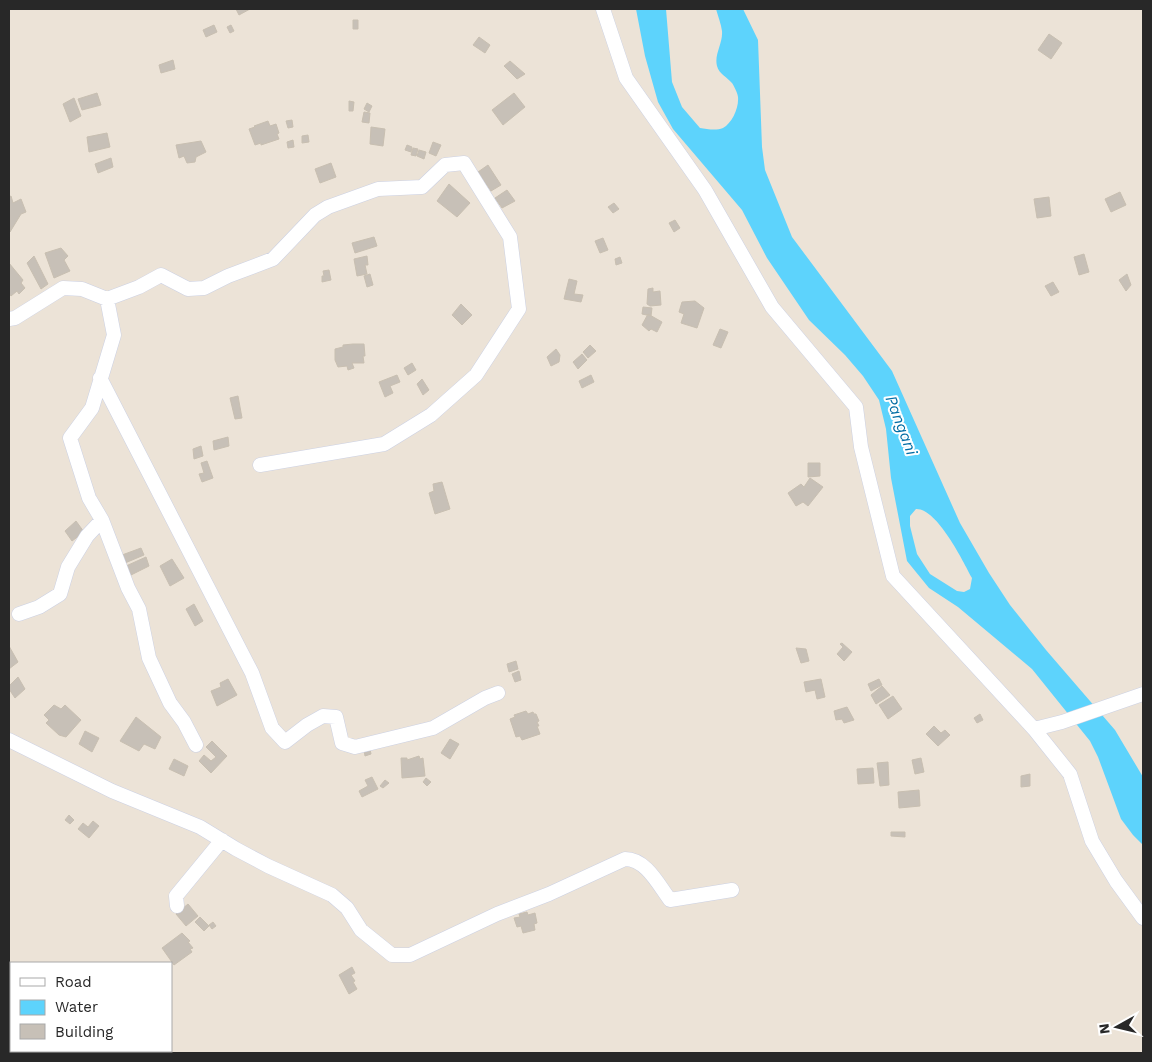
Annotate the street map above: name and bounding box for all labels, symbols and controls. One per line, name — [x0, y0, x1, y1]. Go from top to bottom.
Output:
water label: Pangani — [881, 393, 922, 459]
legend — [10, 962, 172, 1052]
text: Road — [55, 973, 92, 991]
text: Water — [55, 998, 98, 1016]
north arrow — [1092, 1002, 1142, 1052]
text: Building — [55, 1023, 113, 1041]
text: N — [1095, 1023, 1113, 1035]

